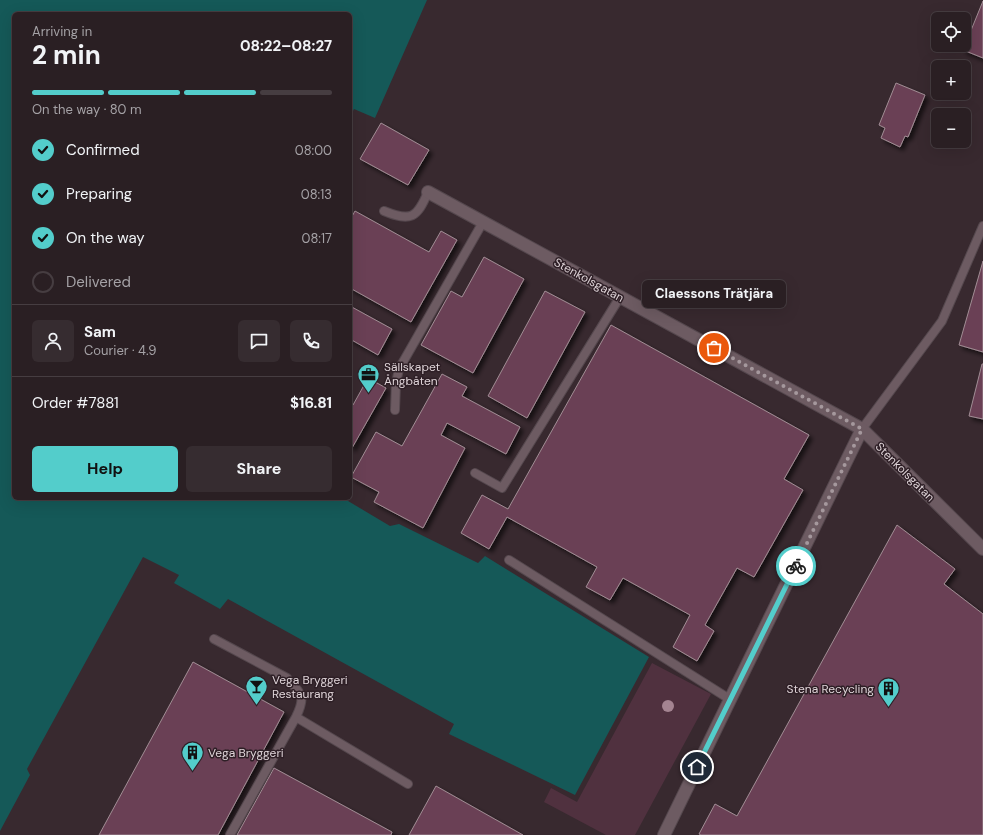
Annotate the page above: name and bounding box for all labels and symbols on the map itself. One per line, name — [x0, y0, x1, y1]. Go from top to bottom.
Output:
street label: Stenkolsgatan — [551, 254, 627, 306]
callout: Claessons Trätjära — [642, 280, 786, 308]
pin — [697, 331, 731, 365]
place label: Sällskapet Ångbåten — [384, 359, 441, 389]
office icon: Sällskapet Ångbåten — [356, 361, 382, 394]
street label: Stenkolsgatan — [872, 439, 938, 505]
courier — [776, 546, 816, 586]
place label: Vega Bryggeri Restaurang — [272, 672, 348, 702]
bar icon: Vega Bryggeri Restaurang — [244, 674, 270, 707]
building icon: Stena Recycling — [876, 676, 902, 709]
place label: Stena Recycling — [787, 681, 874, 697]
building icon: Vega Bryggeri — [179, 740, 205, 773]
place label: Vega Bryggeri — [208, 745, 284, 761]
pin — [680, 750, 714, 784]

